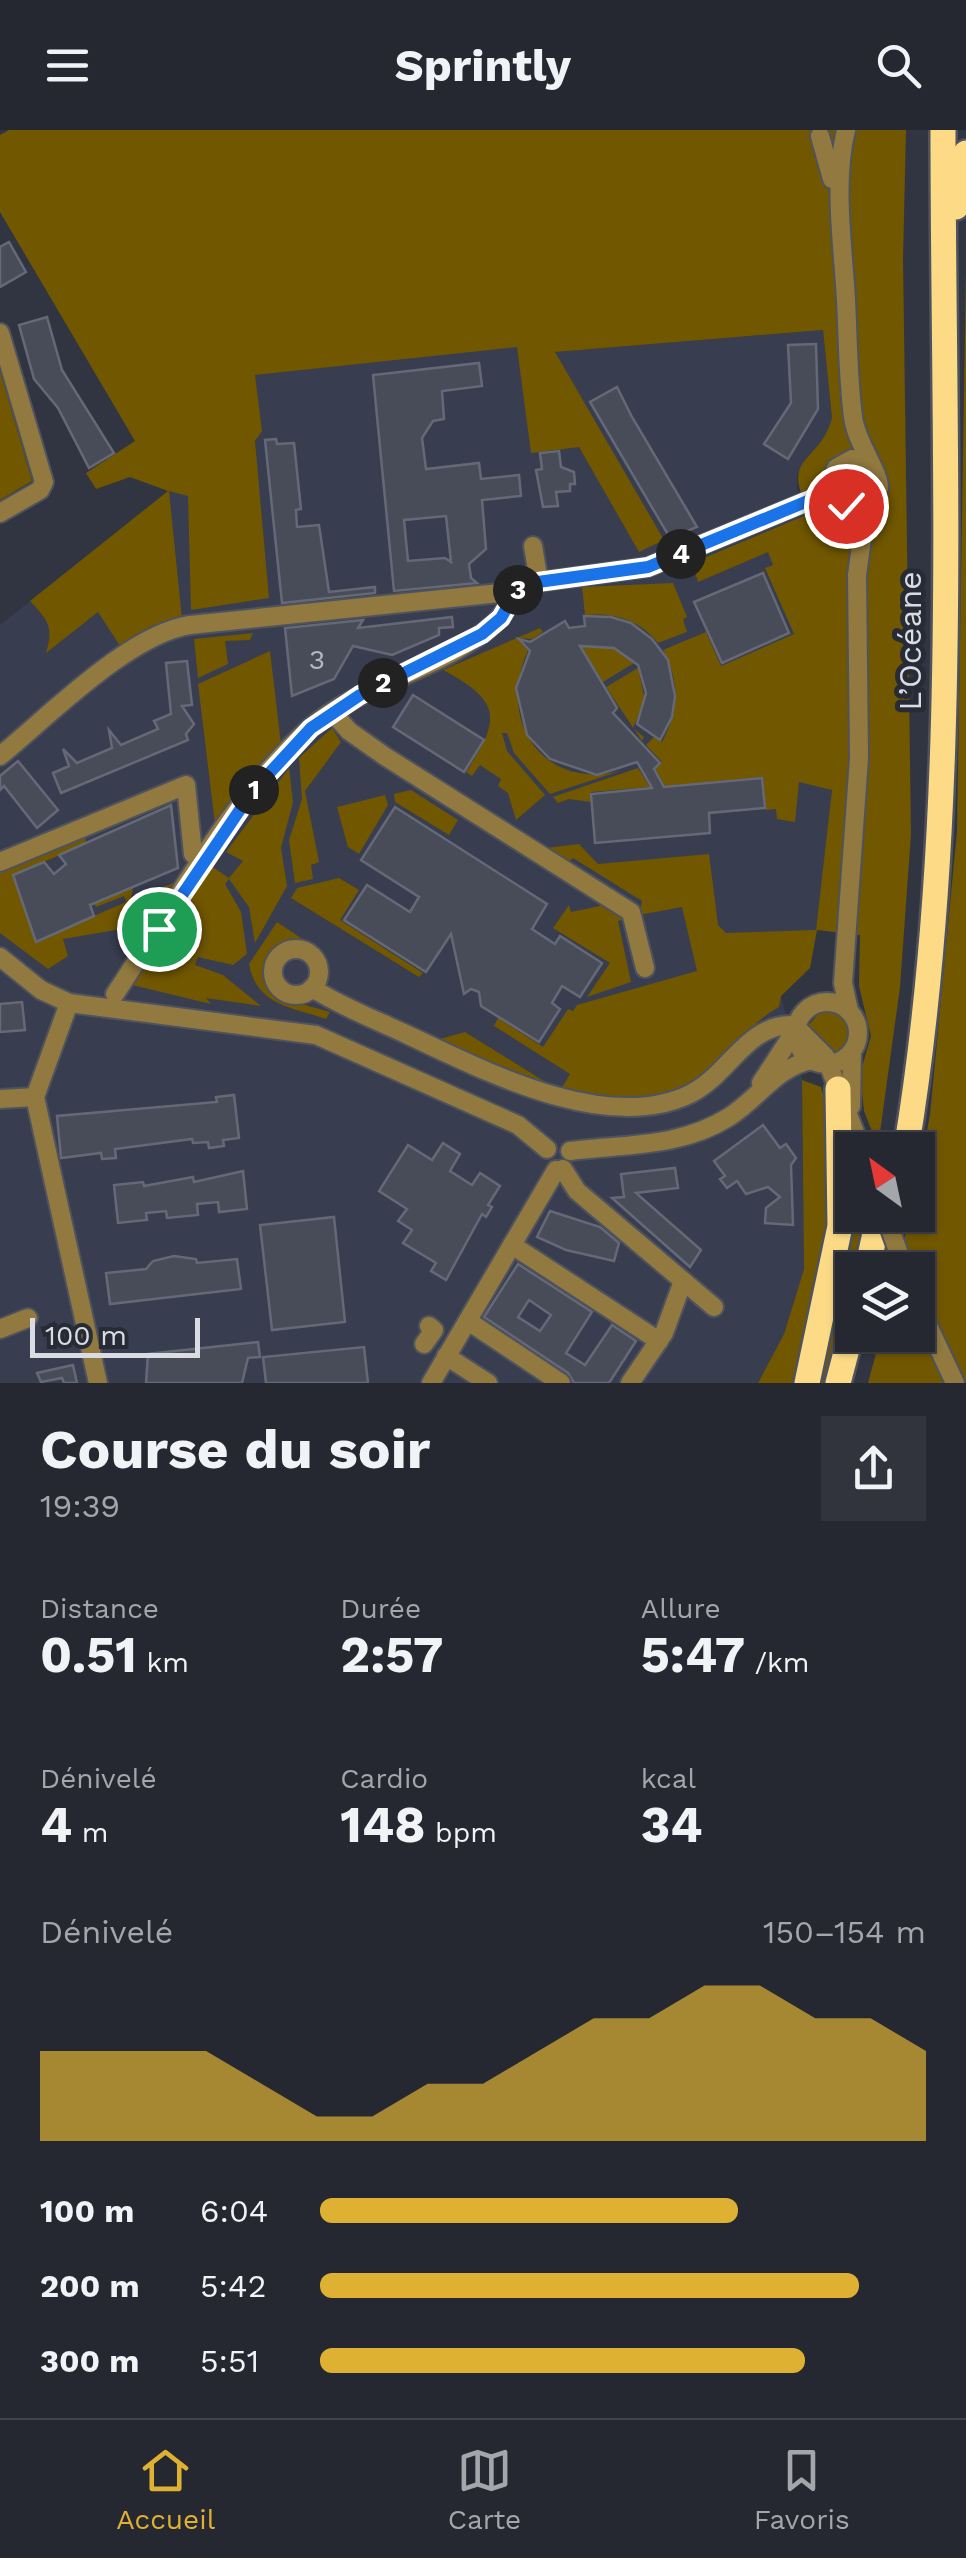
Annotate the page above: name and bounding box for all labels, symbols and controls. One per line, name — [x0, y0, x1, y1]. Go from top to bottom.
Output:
icon: menu — [40, 38, 95, 93]
icon: search — [871, 38, 926, 93]
text: Sprintly — [395, 39, 571, 92]
pin — [804, 464, 889, 549]
icon: check — [819, 479, 874, 534]
pin: 4 — [656, 529, 706, 579]
text: 4 — [672, 537, 690, 570]
pin: 3 — [493, 565, 543, 615]
street label: L’Océane — [891, 571, 929, 711]
text: 3 — [510, 573, 526, 606]
house number: 3 — [309, 643, 325, 676]
pin: 2 — [358, 658, 408, 708]
text: 2 — [375, 666, 391, 699]
pin: 1 — [229, 765, 279, 815]
text: 1 — [248, 773, 260, 806]
pin — [117, 887, 202, 972]
icon: arrive — [132, 902, 187, 957]
north arrow — [835, 1132, 935, 1232]
map controls — [835, 1132, 935, 1352]
button: layers — [835, 1252, 935, 1352]
scale bar — [30, 1313, 200, 1358]
text: 100 m — [45, 1319, 127, 1352]
button: share — [821, 1416, 926, 1521]
text: Course du soir — [40, 1417, 430, 1481]
text: 19:39 — [40, 1487, 120, 1525]
text: Distance — [40, 1592, 159, 1625]
text: Durée — [340, 1592, 421, 1625]
text: Allure — [641, 1592, 721, 1625]
text: 0.51 — [40, 1625, 137, 1684]
text: 2:57 — [340, 1625, 443, 1684]
text: 5:47 — [641, 1625, 745, 1684]
text: km — [137, 1646, 189, 1679]
text: /km — [745, 1646, 809, 1679]
text: Dénivelé — [40, 1762, 157, 1795]
text: Cardio — [340, 1762, 428, 1795]
text: kcal — [641, 1762, 696, 1795]
text: 4 — [40, 1795, 72, 1854]
text: 148 — [340, 1795, 426, 1854]
text: 34 — [641, 1795, 703, 1854]
text: m — [72, 1816, 109, 1849]
text: bpm — [426, 1816, 497, 1849]
text: Dénivelé — [40, 1913, 173, 1951]
text: 150–154 m — [763, 1913, 926, 1951]
text: 100 m — [40, 2192, 134, 2230]
text: 6:04 — [200, 2192, 268, 2230]
text: 200 m — [40, 2267, 140, 2305]
text: 5:42 — [200, 2267, 266, 2305]
text: 300 m — [40, 2342, 139, 2380]
text: 5:51 — [200, 2342, 259, 2380]
tab: Accueil — [116, 2443, 215, 2536]
tab: Carte — [448, 2443, 521, 2536]
tab: Favoris — [754, 2443, 850, 2536]

